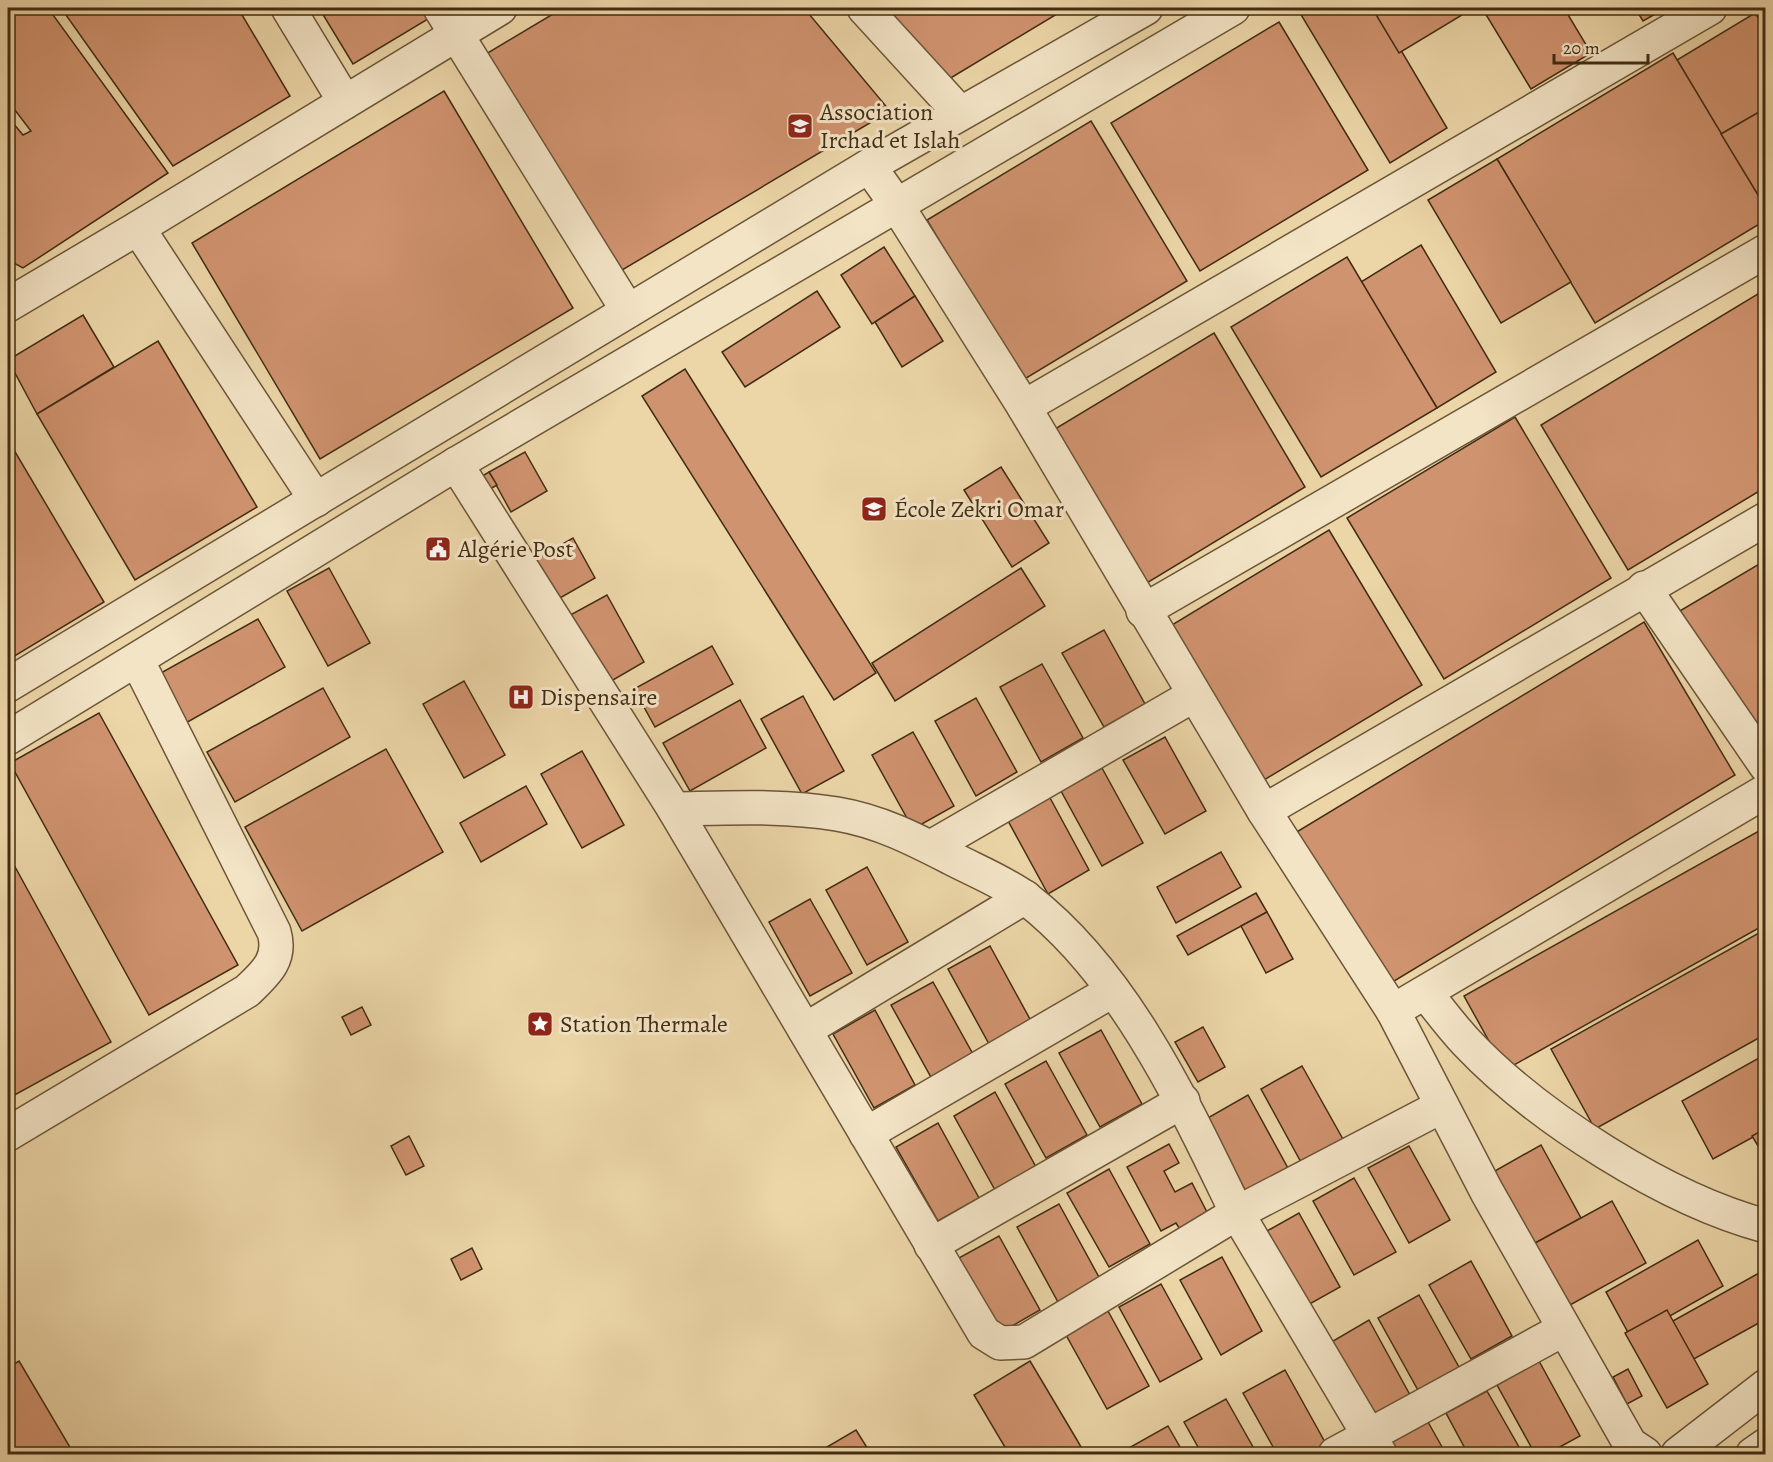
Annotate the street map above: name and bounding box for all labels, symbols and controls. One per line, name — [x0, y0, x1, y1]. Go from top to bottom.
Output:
scale bar — [1554, 27, 1648, 65]
text: 20 m — [1563, 36, 1600, 60]
place label: Association Irchad et Islah — [819, 96, 960, 156]
school or university icon: Association Irchad et Islah — [785, 111, 815, 141]
place label: École Zekri Omar — [894, 493, 1064, 525]
school or university icon: École Zekri Omar — [859, 494, 889, 524]
place label: Algérie Post — [457, 533, 573, 565]
public building icon: Algérie Post — [423, 534, 453, 564]
place label: Dispensaire — [540, 681, 657, 713]
hospital icon: Dispensaire — [506, 682, 536, 712]
place label: Station Thermale — [560, 1008, 728, 1040]
place icon: Station Thermale — [525, 1009, 555, 1039]

